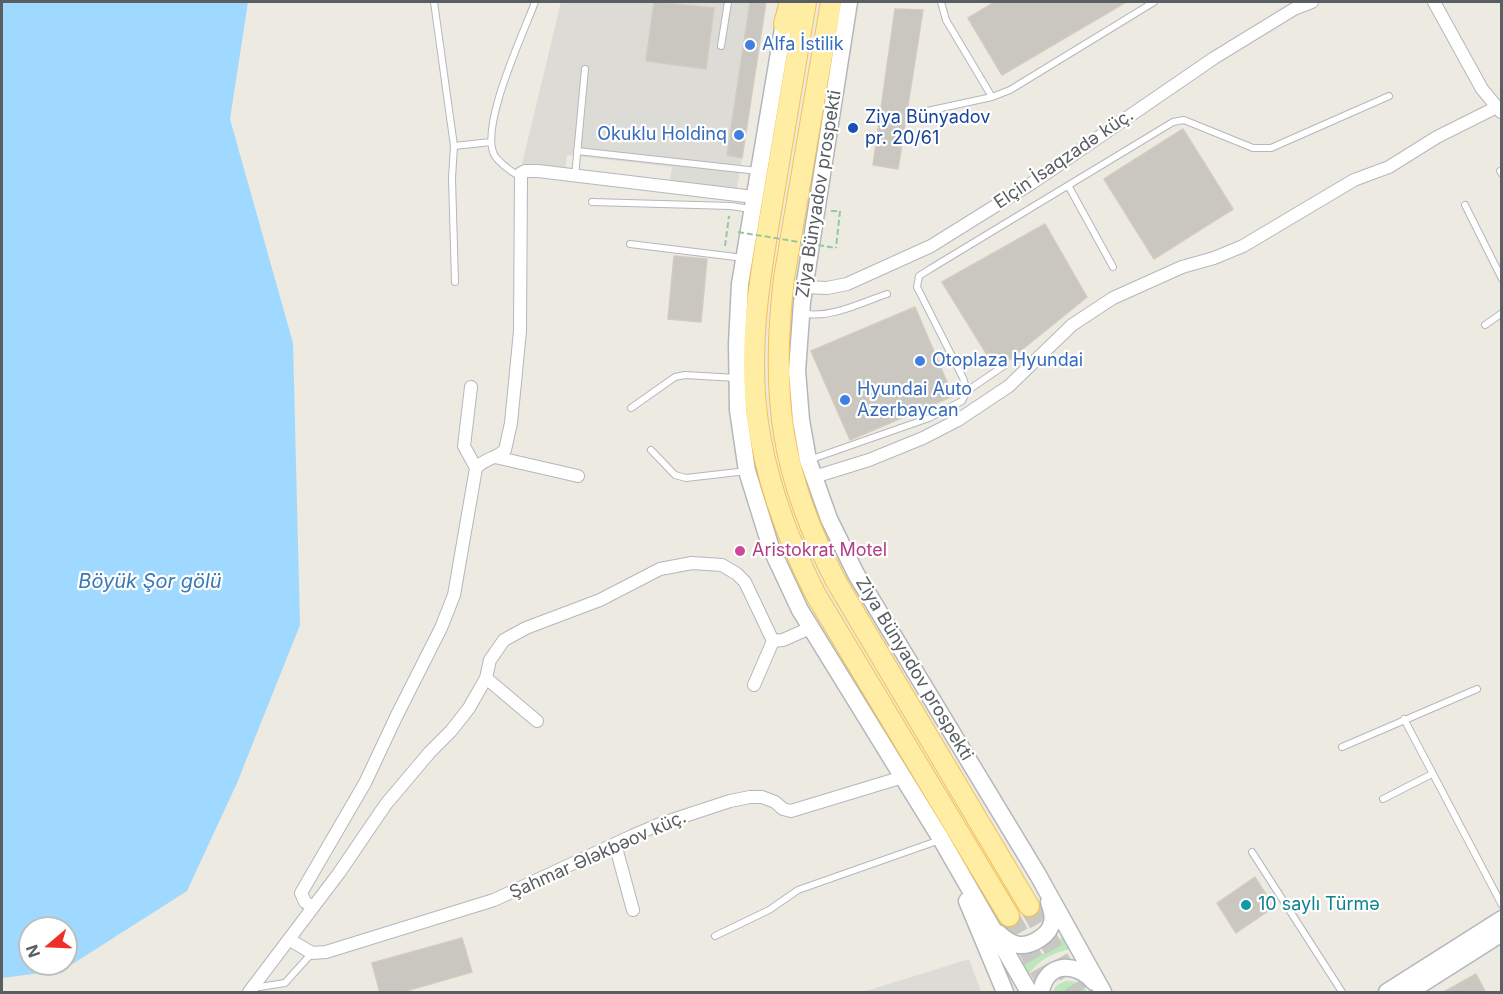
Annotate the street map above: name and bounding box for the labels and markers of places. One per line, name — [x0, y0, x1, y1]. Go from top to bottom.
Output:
place label: Alfa İstilik — [762, 34, 844, 56]
marker: Alfa İstilik — [743, 38, 757, 52]
place label: Ziya Bünyadov pr. 20/61 — [865, 107, 990, 150]
marker: Ziya Bünyadov pr. 20/61 — [846, 121, 860, 135]
place label: Okuklu Holdinq — [597, 124, 727, 146]
marker: Okuklu Holdinq — [732, 128, 746, 142]
place label: Otoplaza Hyundai — [932, 350, 1083, 372]
marker: Otoplaza Hyundai — [913, 354, 927, 368]
place label: Hyundai Auto Azerbaycan — [857, 379, 972, 422]
marker: Hyundai Auto Azerbaycan — [838, 393, 852, 407]
place label: Aristokrat Motel — [752, 540, 887, 562]
marker: Aristokrat Motel — [733, 544, 747, 558]
place label: 10 saylı Türmə — [1258, 894, 1380, 916]
marker: 10 saylı Türmə — [1239, 898, 1253, 912]

